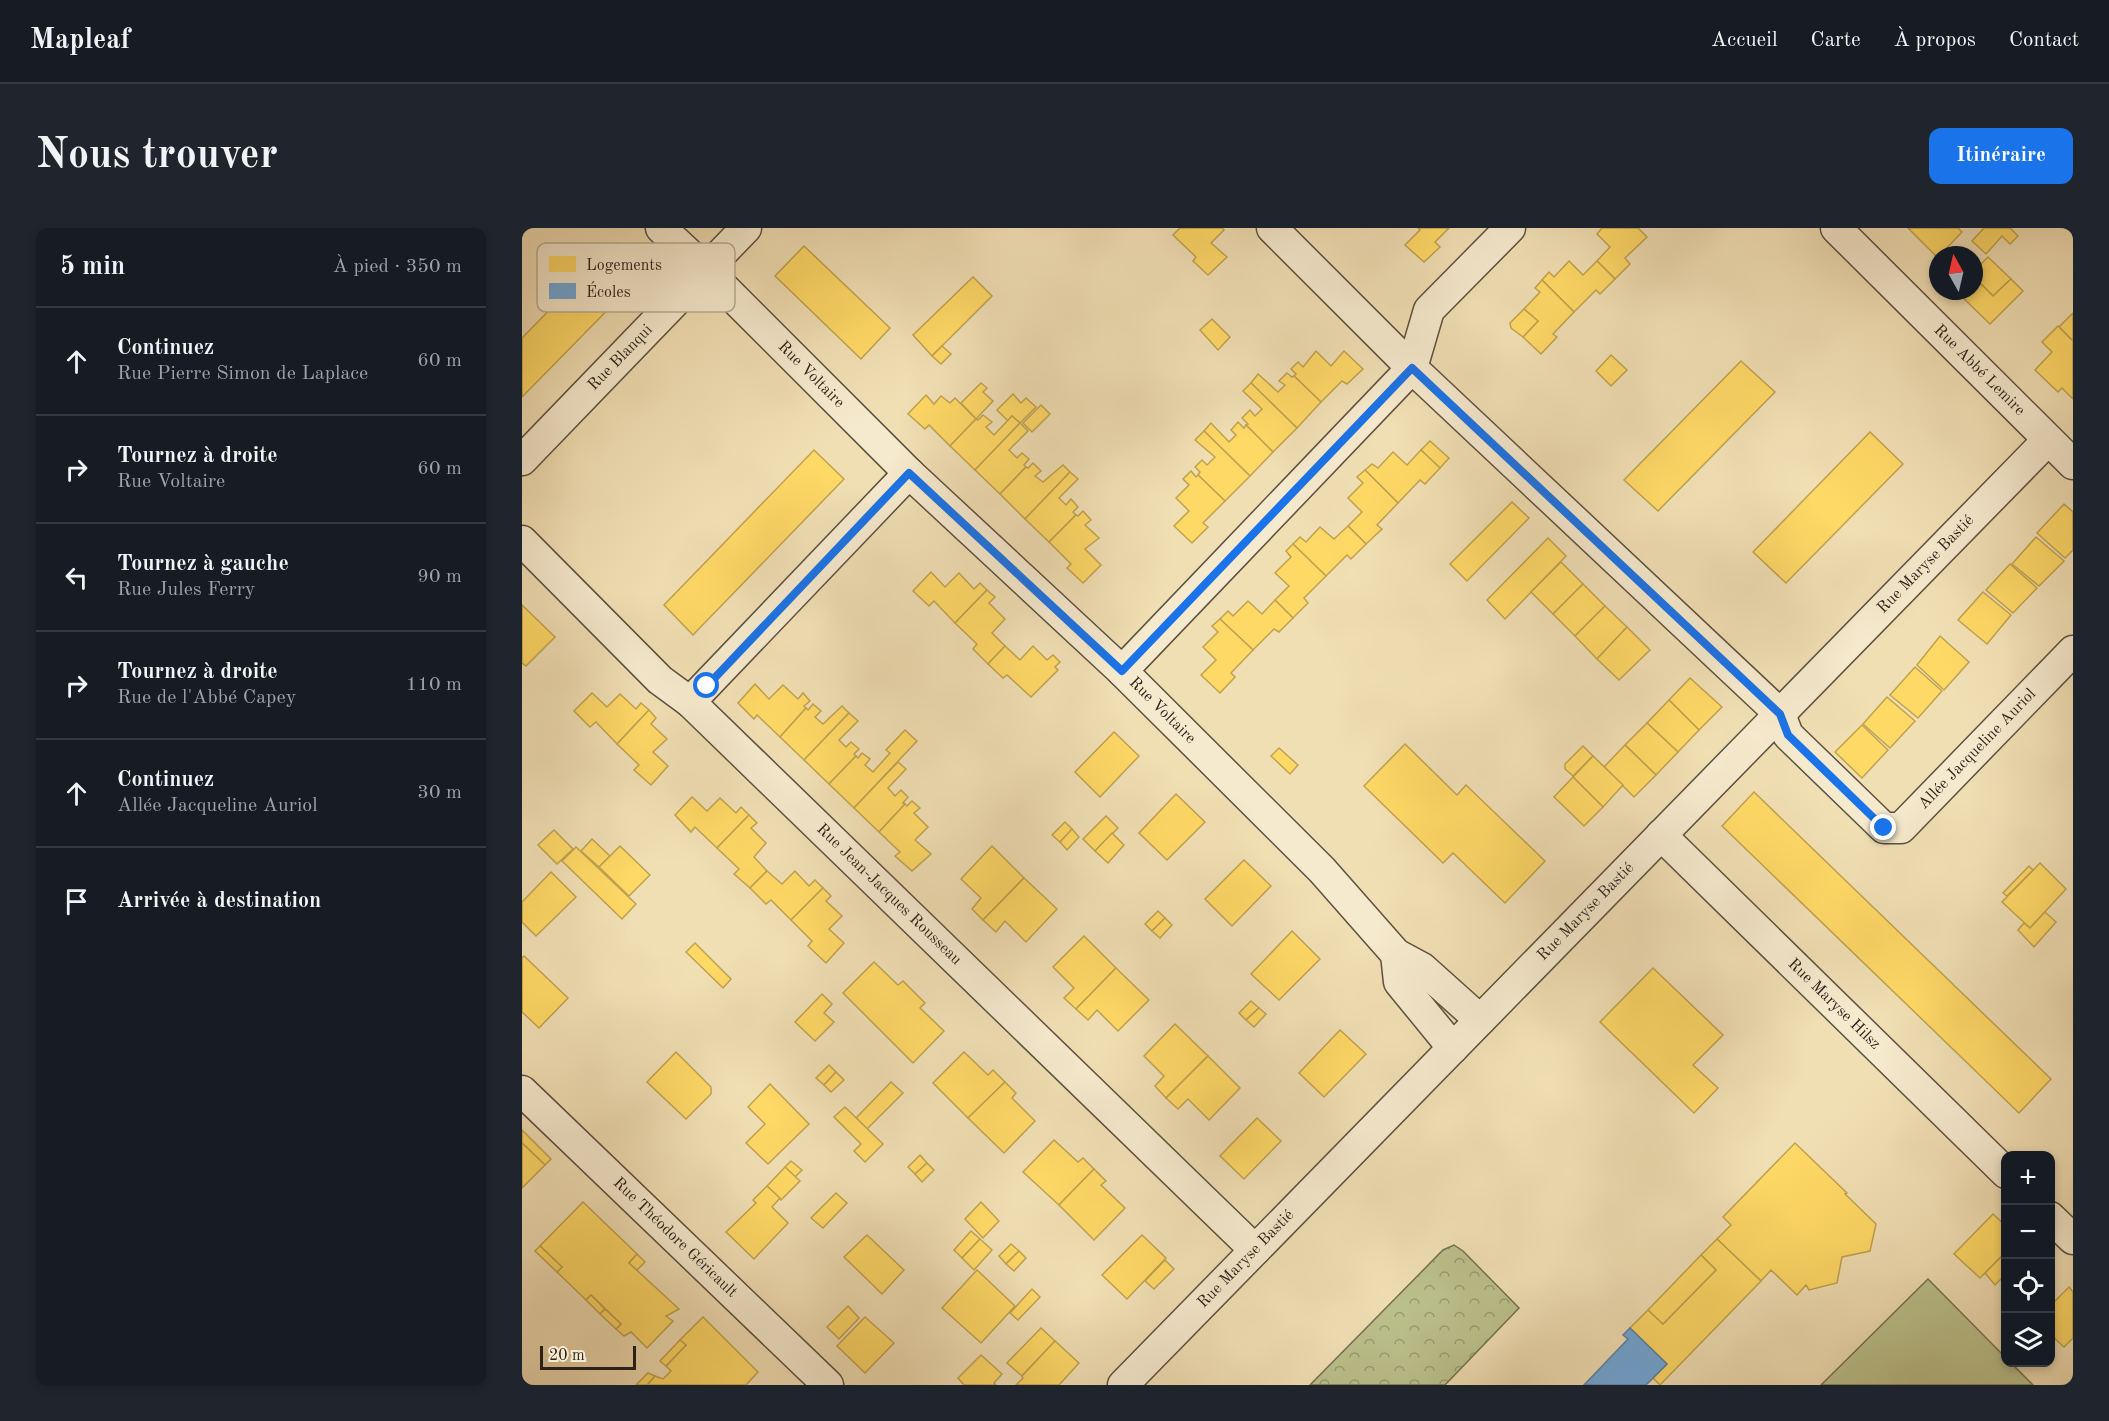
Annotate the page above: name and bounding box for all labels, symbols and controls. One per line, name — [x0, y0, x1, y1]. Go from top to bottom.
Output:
text: Mapleaf — [30, 27, 130, 55]
text: Accueil — [1711, 30, 1778, 51]
text: Carte — [1811, 30, 1861, 51]
text: À propos — [1894, 30, 1976, 51]
text: Contact — [2009, 30, 2079, 51]
button: Itinéraire — [1929, 128, 2073, 184]
text: Nous trouver — [36, 135, 278, 177]
legend — [537, 243, 735, 312]
north arrow — [1929, 246, 1983, 300]
text: 5 min — [60, 254, 125, 280]
text: À pied · 350 m — [333, 257, 462, 277]
text: Logements — [586, 258, 662, 274]
text: Écoles — [586, 281, 631, 301]
street label: Rue Blanqui — [585, 322, 656, 394]
street label: Rue Abbé Lemire — [1930, 322, 2028, 419]
text: Continuez — [117, 337, 214, 359]
street label: Rue Voltaire — [775, 339, 847, 411]
icon: ahead — [60, 345, 93, 378]
text: 60 m — [417, 351, 462, 371]
text: Rue Pierre Simon de Laplace — [117, 364, 368, 384]
text: Tournez à droite — [117, 445, 278, 467]
icon: right — [60, 453, 93, 486]
text: 60 m — [417, 459, 462, 479]
text: Rue Voltaire — [117, 472, 225, 492]
street label: Rue Maryse Bastié — [1875, 512, 1977, 617]
text: Tournez à gauche — [117, 553, 289, 575]
icon: left — [60, 561, 93, 594]
text: 90 m — [417, 567, 462, 587]
text: Rue Jules Ferry — [117, 580, 255, 600]
text: Tournez à droite — [117, 661, 278, 683]
icon: right — [60, 669, 93, 702]
route start — [693, 672, 719, 698]
text: 110 m — [406, 675, 462, 695]
street label: Rue Voltaire — [1126, 675, 1198, 747]
street label: Allée Jacqueline Auriol — [1916, 686, 2039, 812]
text: Rue de l'Abbé Capey — [117, 688, 296, 708]
text: Continuez — [117, 769, 214, 791]
icon: ahead — [60, 777, 93, 810]
text: 30 m — [417, 783, 462, 803]
text: Allée Jacqueline Auriol — [117, 796, 318, 816]
route end — [1870, 814, 1896, 840]
street label: Rue Jean-Jacques Rousseau — [813, 821, 965, 969]
street label: Rue Maryse Bastié — [1535, 860, 1637, 964]
icon: arrive — [60, 885, 93, 918]
text: Arrivée à destination — [117, 890, 321, 912]
street label: Rue Maryse Hilsz — [1785, 956, 1883, 1053]
map controls — [2001, 1151, 2055, 1367]
button: + — [2001, 1151, 2055, 1205]
street label: Rue Théodore Géricault — [610, 1175, 740, 1301]
button: − — [2001, 1205, 2055, 1259]
street label: Rue Maryse Bastié — [1195, 1207, 1297, 1311]
button: locate — [2001, 1259, 2055, 1313]
button: layers — [2001, 1313, 2055, 1367]
scale bar — [540, 1343, 636, 1370]
text: 20 m — [549, 1348, 585, 1364]

